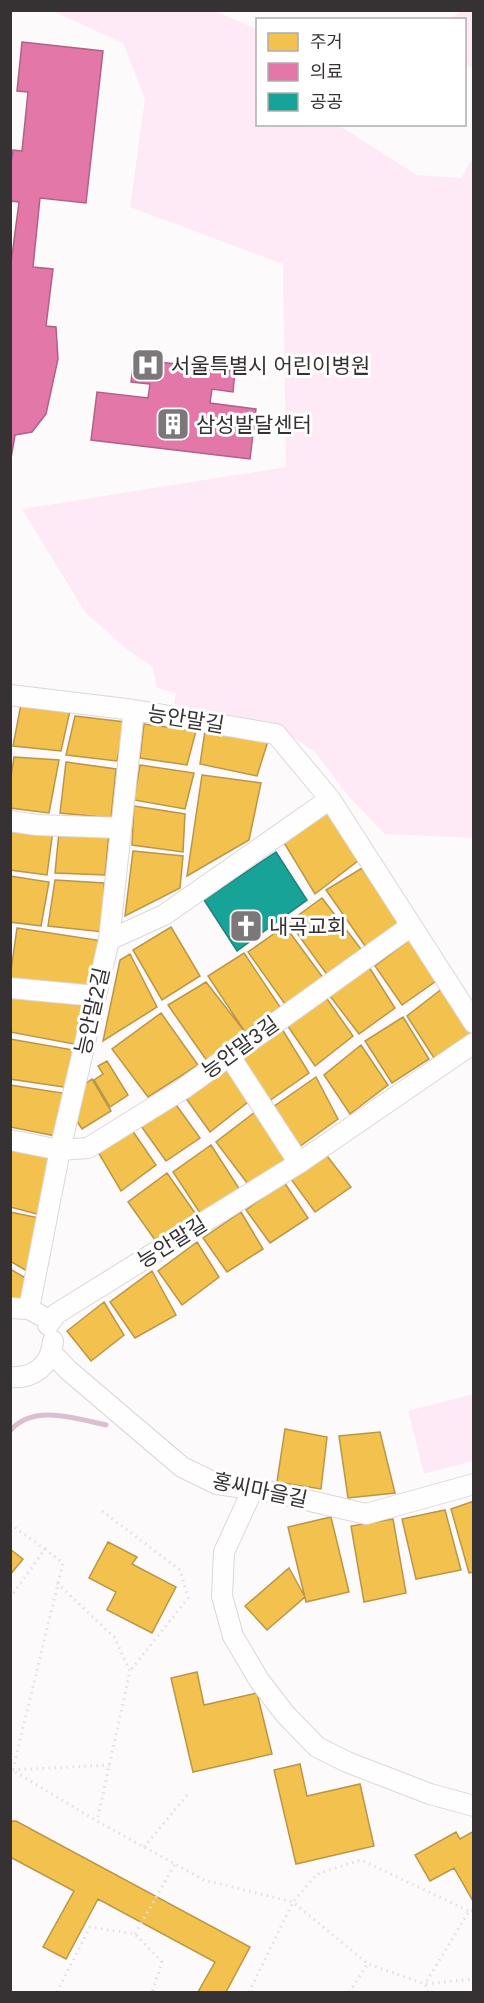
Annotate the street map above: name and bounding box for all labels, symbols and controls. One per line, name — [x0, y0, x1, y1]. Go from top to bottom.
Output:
legend — [256, 18, 466, 126]
text: 주거 — [310, 32, 343, 52]
text: 의료 — [310, 62, 343, 82]
text: 공공 — [310, 92, 343, 112]
hospital icon: 서울특별시 어린이병원 — [130, 347, 166, 383]
place label: 서울특별시 어린이병원 — [171, 354, 370, 377]
building icon: 삼성발달센터 — [155, 406, 191, 442]
place label: 삼성발달센터 — [196, 413, 312, 436]
street label: 능안말길 — [146, 702, 226, 736]
church icon: 내곡교회 — [228, 908, 264, 944]
place label: 내곡교회 — [269, 915, 346, 938]
street label: 능안말2길 — [71, 965, 113, 1057]
street label: 능안말3길 — [197, 1012, 283, 1082]
street label: 능안말길 — [133, 1212, 211, 1272]
street label: 홍씨마을길 — [210, 1469, 310, 1511]

